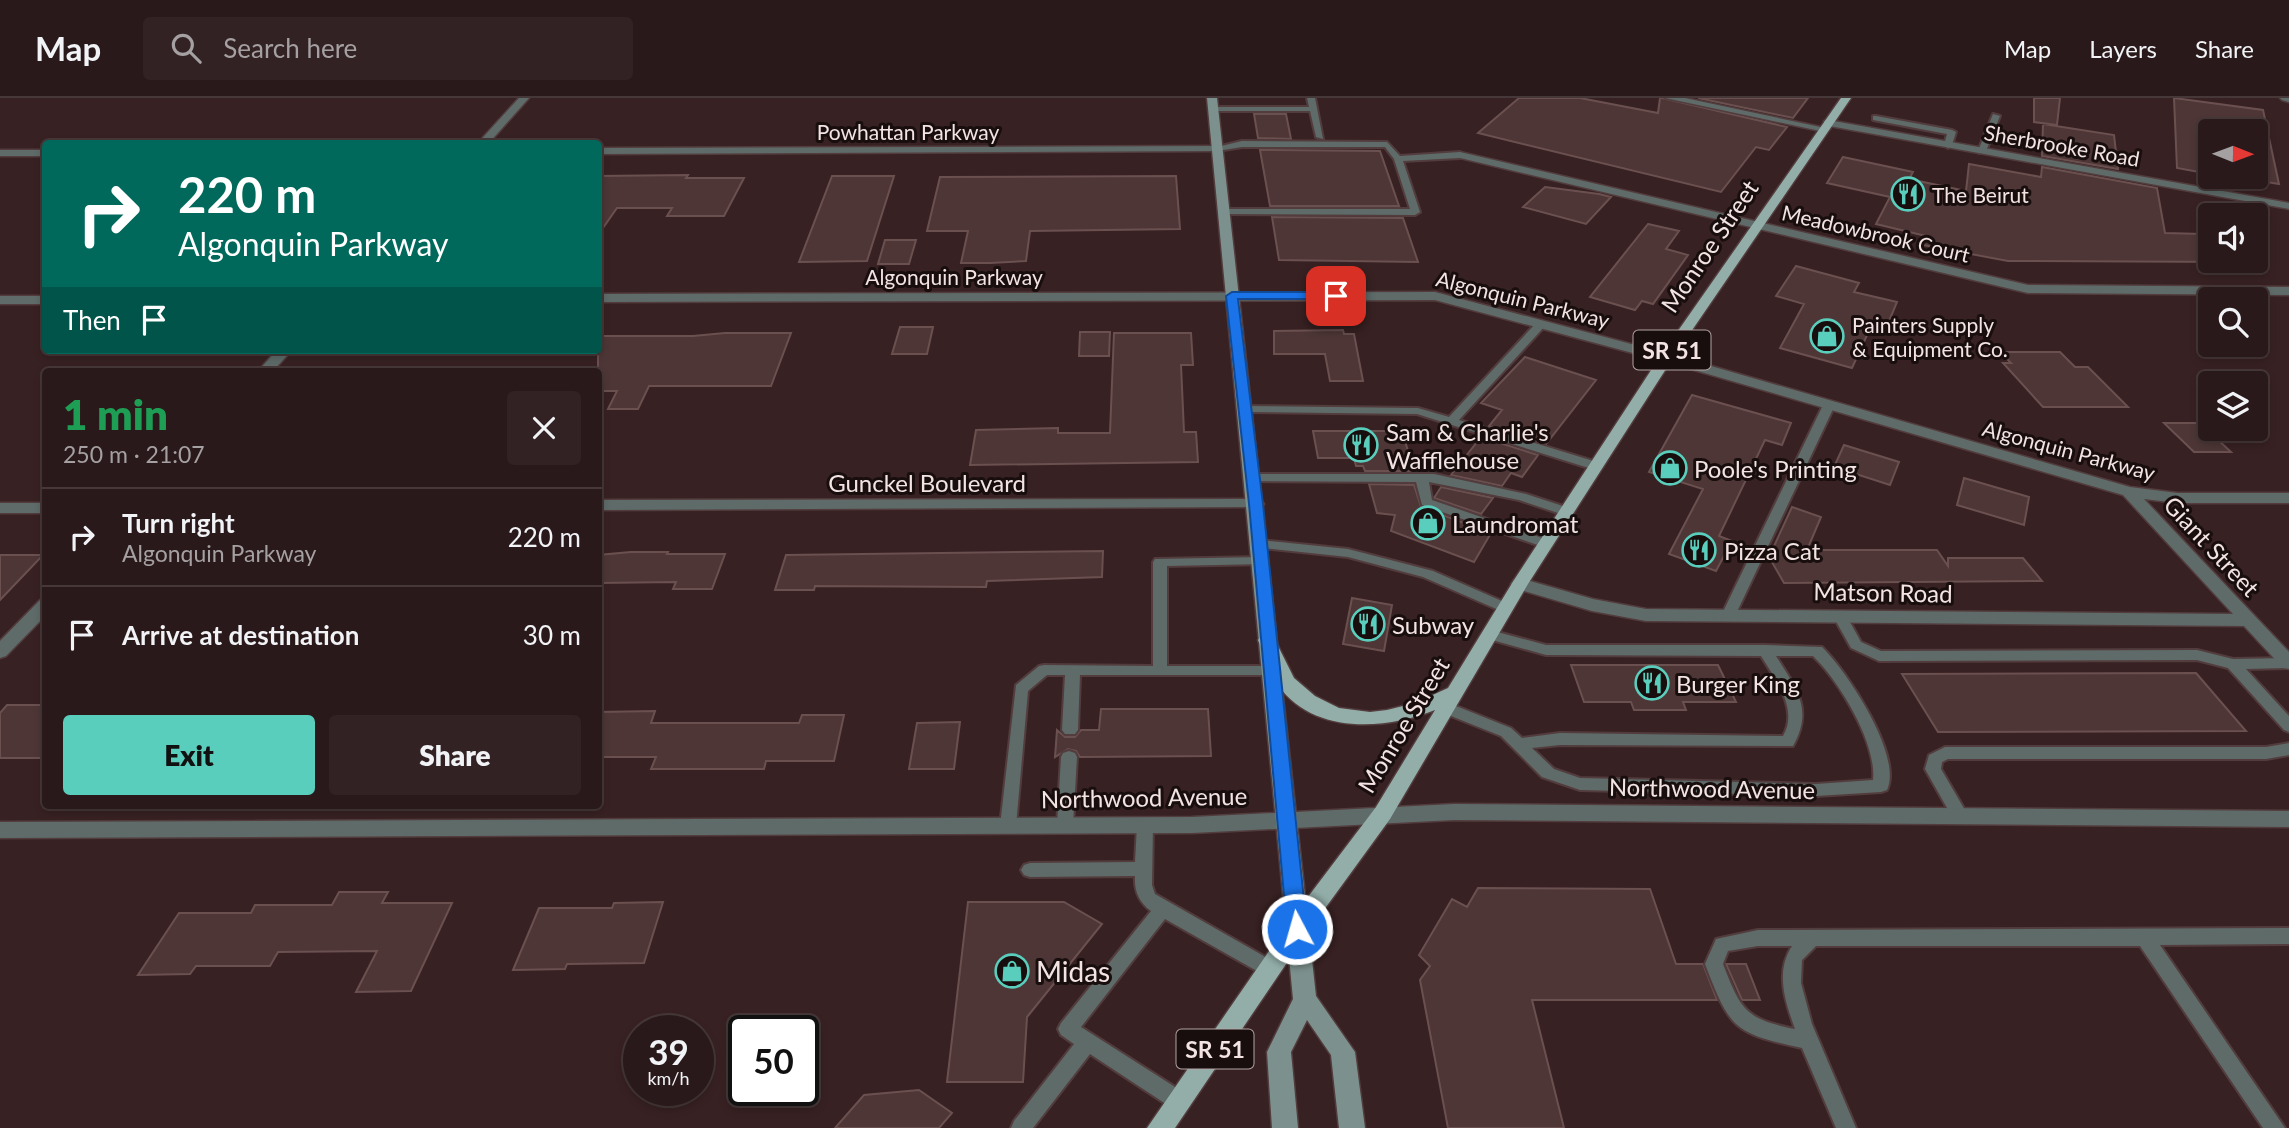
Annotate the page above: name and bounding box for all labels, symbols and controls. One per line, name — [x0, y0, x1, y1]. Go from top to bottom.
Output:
search box — [143, 17, 633, 80]
text: Map — [35, 28, 101, 68]
icon: search — [167, 29, 205, 67]
text: Search here — [223, 32, 357, 64]
text: Map — [2004, 34, 2051, 63]
text: Layers — [2089, 34, 2157, 63]
text: Share — [2195, 34, 2254, 63]
street label: Powhattan Parkway — [817, 119, 999, 144]
street label: Sherbrooke Road — [1982, 119, 2142, 171]
north arrow — [2198, 119, 2268, 189]
map controls — [2198, 119, 2268, 441]
text: 220 m — [178, 165, 316, 223]
icon: right — [63, 168, 154, 259]
street label: Monroe Street — [1654, 174, 1764, 317]
restaurant icon: The Beirut — [1889, 175, 1927, 213]
place label: The Beirut — [1932, 182, 2029, 207]
street label: Meadowbrook Court — [1780, 199, 1973, 267]
button: sound — [2198, 203, 2268, 273]
text: Algonquin Parkway — [178, 224, 449, 263]
street label: Algonquin Parkway — [865, 264, 1043, 289]
street label: Algonquin Parkway — [1434, 265, 1612, 333]
pin — [1306, 266, 1366, 326]
icon: arrive — [1317, 277, 1355, 315]
button: search — [2198, 287, 2268, 357]
icon: arrive — [135, 301, 173, 339]
text: Then — [63, 304, 121, 336]
place label: Painters Supply & Equipment Co. — [1852, 312, 2008, 361]
shop icon: Painters Supply & Equipment Co. — [1808, 317, 1846, 355]
road number: SR 51 — [1634, 330, 1710, 370]
button: layers — [2198, 371, 2268, 441]
text: 1 min — [63, 389, 168, 439]
button: close — [507, 391, 581, 465]
street label: Algonquin Parkway — [1980, 415, 2158, 485]
place label: Sam & Charlie's Wafflehouse — [1386, 417, 1549, 474]
restaurant icon: Sam & Charlie's Wafflehouse — [1342, 426, 1380, 464]
text: 250 m · 21:07 — [63, 440, 205, 468]
shop icon: Poole's Printing — [1651, 449, 1689, 487]
place label: Poole's Printing — [1694, 454, 1857, 483]
street label: Gunckel Boulevard — [828, 468, 1026, 497]
street label: Giant Street — [2158, 490, 2266, 602]
shop icon: Laundromat — [1409, 504, 1447, 542]
text: Turn right — [122, 507, 235, 539]
place label: Laundromat — [1452, 509, 1579, 538]
icon: right — [63, 518, 101, 556]
text: 220 m — [508, 521, 581, 553]
restaurant icon: Pizza Cat — [1680, 531, 1718, 569]
place label: Pizza Cat — [1724, 536, 1821, 565]
text: Algonquin Parkway — [122, 539, 316, 567]
street label: Matson Road — [1813, 576, 1953, 608]
restaurant icon: Subway — [1349, 605, 1387, 643]
place label: Subway — [1392, 610, 1475, 639]
icon: arrive — [63, 616, 101, 654]
text: Arrive at destination — [122, 619, 359, 651]
text: 30 m — [523, 619, 581, 651]
street label: Monroe Street — [1351, 652, 1455, 798]
restaurant icon: Burger King — [1633, 664, 1671, 702]
place label: Burger King — [1676, 669, 1800, 698]
button: Exit — [63, 715, 315, 795]
button: Share — [329, 715, 581, 795]
street label: Northwood Avenue — [1609, 772, 1815, 804]
street label: Northwood Avenue — [1041, 781, 1247, 813]
position arrow — [1260, 892, 1334, 966]
shop icon: Midas — [993, 952, 1031, 990]
place label: Midas — [1036, 954, 1110, 988]
speed limit sign: 50 — [728, 1015, 819, 1106]
text: 39 — [648, 1030, 689, 1072]
road number: SR 51 — [1176, 1030, 1254, 1068]
text: km/h — [647, 1067, 690, 1089]

